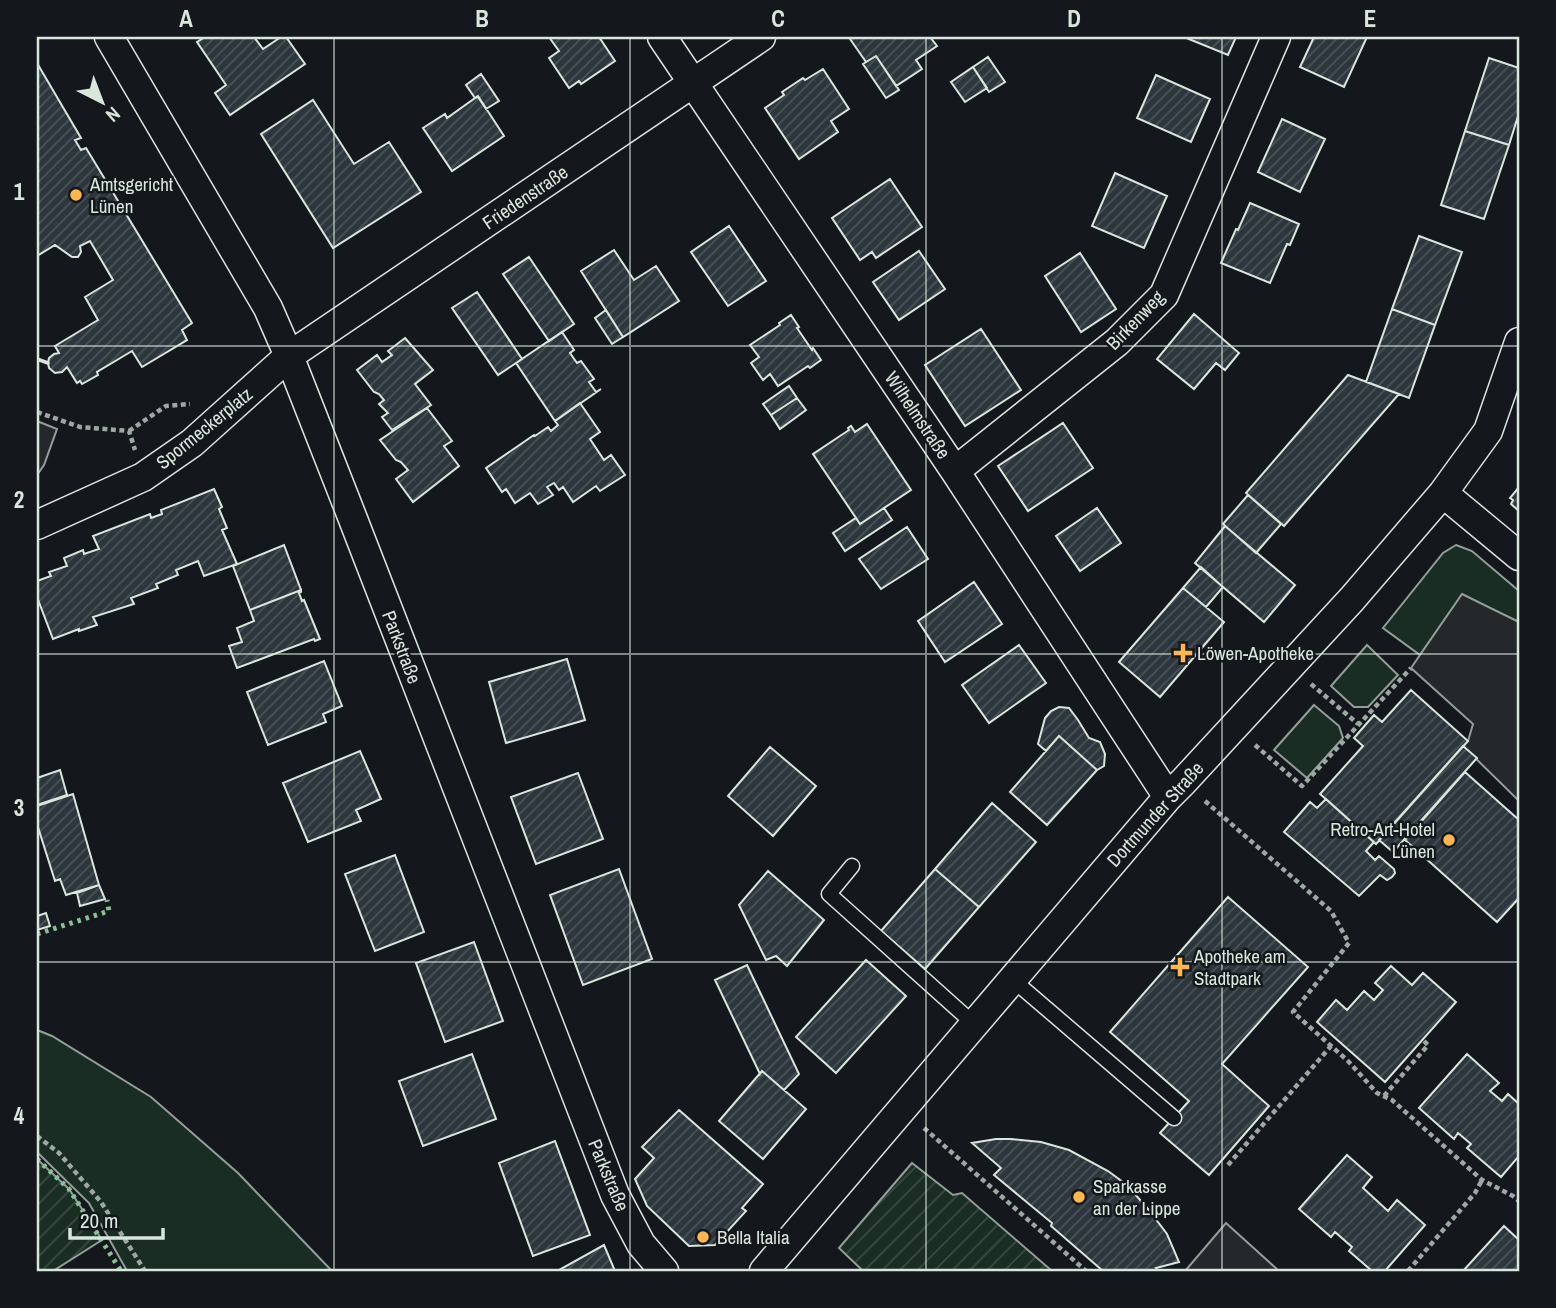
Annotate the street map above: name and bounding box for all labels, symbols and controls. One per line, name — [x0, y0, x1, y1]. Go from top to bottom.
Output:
text: A — [179, 3, 193, 34]
text: B — [475, 3, 489, 34]
text: C — [771, 3, 785, 34]
text: D — [1067, 3, 1081, 34]
text: E — [1364, 3, 1376, 34]
north arrow — [66, 66, 136, 136]
text: N — [100, 101, 126, 128]
street label: Friedenstraße — [477, 159, 573, 235]
place label: Amtsgericht Lünen — [89, 171, 174, 219]
text: 1 — [14, 176, 25, 207]
marker: Amtsgericht Lünen — [68, 187, 84, 203]
street label: Birkenweg — [1100, 284, 1170, 356]
street label: Wilhelmstraße — [879, 366, 957, 464]
street label: Spormeckerplatz — [150, 381, 258, 475]
text: 2 — [14, 484, 24, 515]
street label: Parkstraße — [376, 607, 428, 687]
place label: Löwen-Apotheke — [1197, 640, 1314, 666]
marker: Löwen-Apotheke — [1175, 645, 1191, 661]
street label: Dortmunder Straße — [1101, 756, 1209, 872]
text: 3 — [14, 792, 24, 823]
place label: Retro-Art-Hotel Lünen — [1330, 816, 1435, 864]
marker: Retro-Art-Hotel Lünen — [1441, 832, 1457, 848]
place label: Apotheke am Stadtpark — [1193, 943, 1286, 991]
marker: Apotheke am Stadtpark — [1172, 959, 1188, 975]
text: 4 — [14, 1100, 25, 1131]
street label: Parkstraße — [582, 1135, 636, 1215]
place label: Sparkasse an der Lippe — [1093, 1173, 1181, 1221]
marker: Sparkasse an der Lippe — [1071, 1189, 1087, 1205]
scale bar — [70, 1196, 163, 1240]
text: 20 m — [80, 1206, 118, 1235]
place label: Bella Italia — [717, 1224, 790, 1250]
marker: Bella Italia — [695, 1229, 711, 1245]

